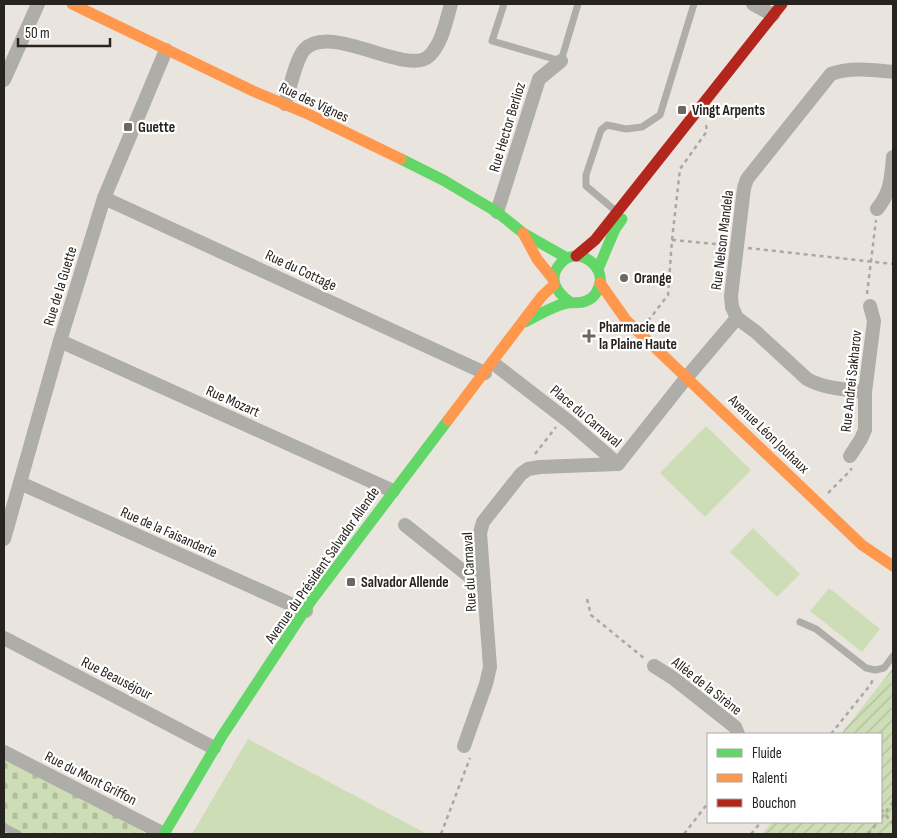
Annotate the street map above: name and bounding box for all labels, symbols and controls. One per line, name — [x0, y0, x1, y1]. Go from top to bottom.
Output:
scale bar — [18, 15, 110, 47]
text: 50 m — [25, 24, 50, 43]
street label: Rue des Vignes — [276, 78, 352, 127]
street label: Rue Hector Berlioz — [485, 79, 530, 174]
place label: Vingt Arpents — [692, 101, 765, 120]
marker: Vingt Arpents — [676, 104, 688, 116]
place label: Guette — [138, 118, 175, 137]
marker: Guette — [122, 121, 134, 133]
street label: Rue Nelson Mandela — [707, 189, 738, 291]
street label: Rue de la Guette — [39, 244, 82, 328]
street label: Rue du Cottage — [262, 246, 340, 295]
place label: Orange — [634, 269, 672, 288]
marker: Orange — [618, 272, 630, 284]
place label: Pharmacie de la Plaine Haute — [599, 318, 677, 354]
street label: Rue Andrei Sakharov — [837, 329, 866, 433]
marker: Pharmacie de la Plaine Haute — [583, 330, 595, 342]
street label: Rue Mozart — [203, 381, 263, 422]
street label: Place du Carnaval — [546, 381, 625, 452]
street label: Avenue Léon Jouhaux — [724, 390, 813, 478]
street label: Avenue du Président Salvador Allende — [260, 483, 384, 648]
street label: Rue de la Faisanderie — [117, 503, 220, 562]
street label: Rue du Carnaval — [458, 532, 481, 612]
place label: Salvador Allende — [361, 573, 449, 592]
marker: Salvador Allende — [345, 576, 357, 588]
street label: Rue Beauséjour — [78, 652, 156, 705]
street label: Allée de la Sirène — [667, 652, 746, 720]
legend — [707, 733, 882, 823]
text: Fluide — [752, 744, 782, 763]
street label: Rue du Mont Griffon — [42, 747, 140, 810]
text: Ralenti — [752, 769, 787, 788]
text: Bouchon — [752, 794, 796, 813]

